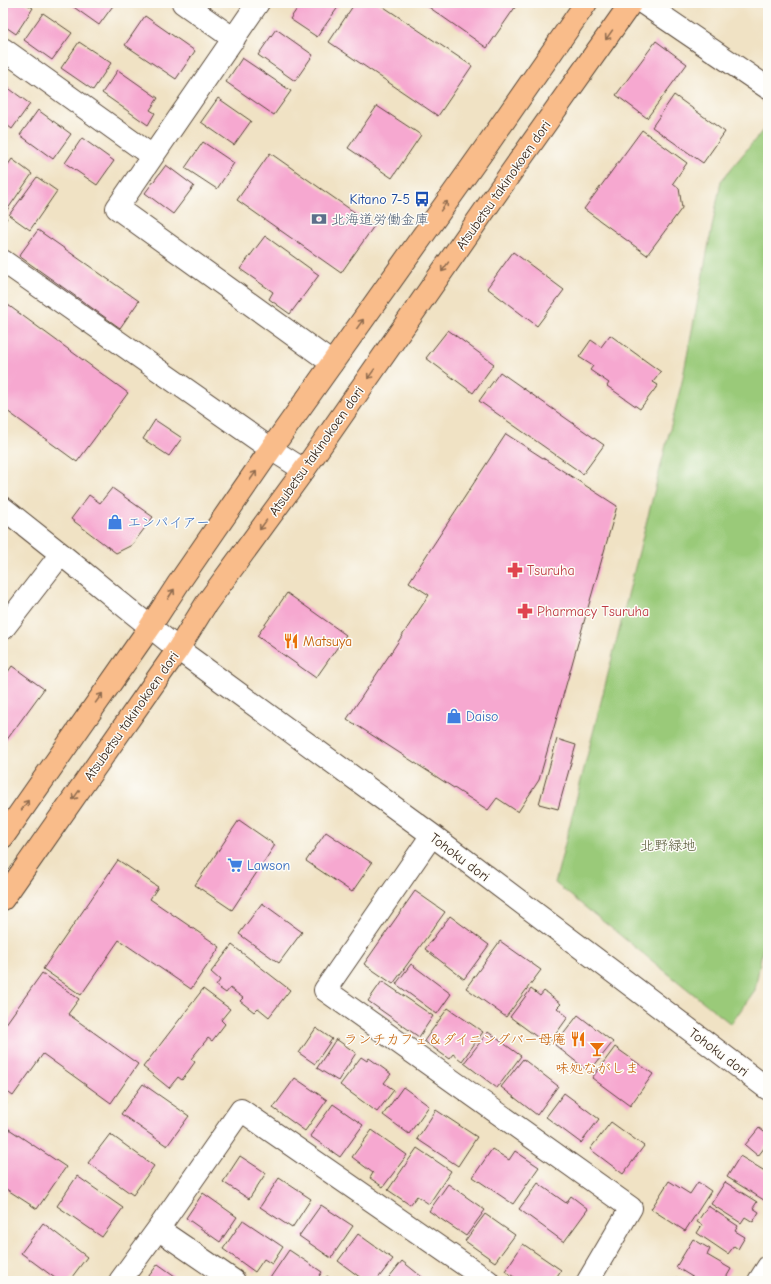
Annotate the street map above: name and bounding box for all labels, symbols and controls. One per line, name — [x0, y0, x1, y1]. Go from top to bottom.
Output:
one-way arrow — [605, 29, 613, 40]
street label: Atsubetsu takinokoen dori — [452, 117, 555, 253]
bus stop icon: Kitano 7-5 — [413, 190, 431, 208]
place label: Kitano 7-5 — [350, 191, 410, 208]
one-way arrow — [440, 201, 448, 212]
bank icon: 北海道労働金庫 — [310, 210, 328, 228]
place label: 北海道労働金庫 — [331, 211, 429, 228]
one-way arrow — [441, 261, 449, 272]
one-way arrow — [356, 318, 364, 329]
one-way arrow — [367, 368, 375, 379]
street label: Atsubetsu takinokoen dori — [265, 383, 368, 519]
one-way arrow — [249, 470, 257, 481]
shop icon: エンパイアー — [106, 513, 124, 531]
place label: エンパイアー — [127, 514, 210, 531]
one-way arrow — [259, 520, 268, 531]
pharmacy icon: Tsuruha — [506, 561, 524, 579]
place label: Tsuruha — [527, 562, 575, 579]
one-way arrow — [167, 589, 175, 600]
pharmacy icon: Pharmacy Tsuruha — [516, 602, 534, 620]
place label: Pharmacy Tsuruha — [537, 603, 649, 620]
restaurant icon: Matsuya — [282, 632, 300, 650]
place label: Matsuya — [303, 633, 352, 650]
street label: Atsubetsu takinokoen dori — [80, 648, 183, 784]
one-way arrow — [95, 693, 103, 704]
shop icon: Daiso — [445, 707, 463, 725]
place label: Daiso — [466, 708, 498, 725]
one-way arrow — [72, 790, 80, 801]
one-way arrow — [21, 800, 29, 811]
street label: Tohoku dori — [426, 829, 493, 885]
park label: 北野緑地 — [640, 837, 696, 854]
supermarket icon: Lawson — [226, 856, 244, 874]
place label: Lawson — [247, 857, 290, 874]
street label: Tohoku dori — [685, 1024, 752, 1080]
restaurant icon: ランチカフェ＆ダイニングバー母庵 — [569, 1030, 587, 1048]
place label: ランチカフェ＆ダイニングバー母庵 — [344, 1031, 566, 1048]
bar icon: 味処ながしま — [588, 1040, 606, 1058]
place label: 味処ながしま — [555, 1060, 639, 1077]

